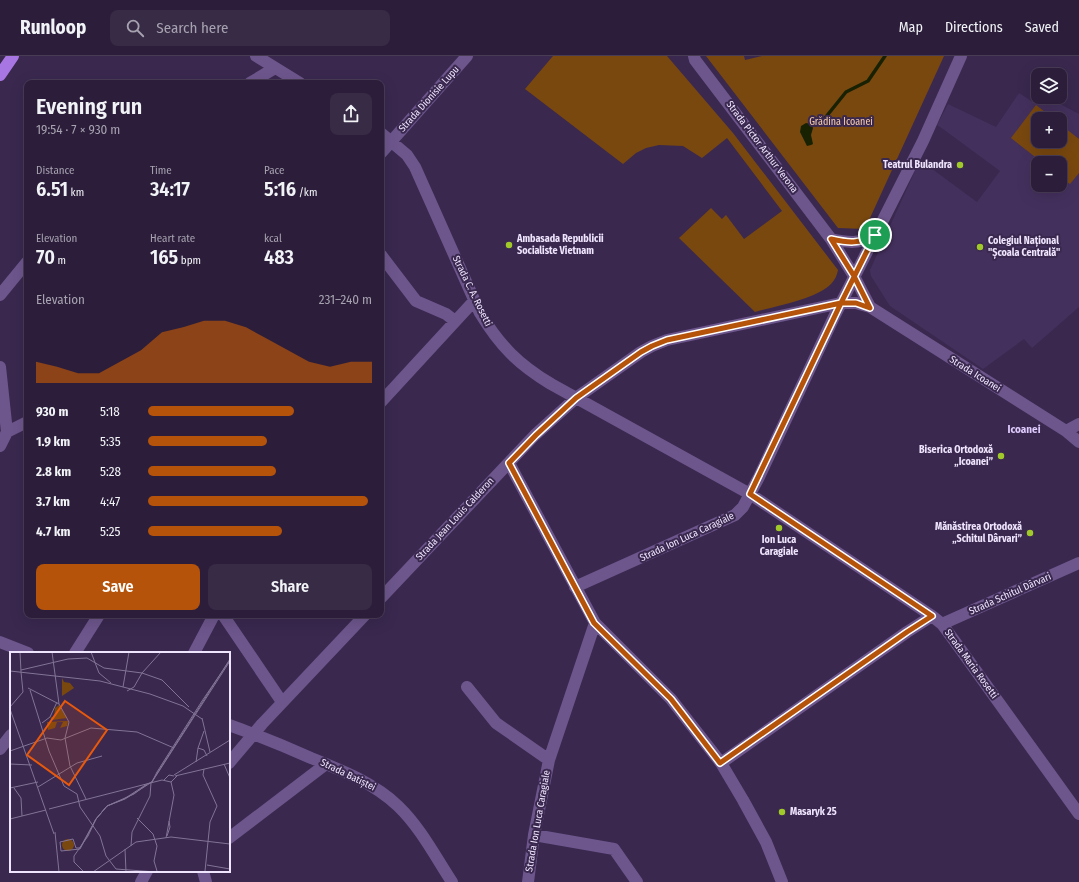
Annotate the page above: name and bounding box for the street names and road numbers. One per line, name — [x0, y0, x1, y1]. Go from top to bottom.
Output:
street label: Strada Dionisie Lupu — [396, 64, 462, 134]
street label: Strada Pictor Arthur Verona — [724, 99, 801, 195]
street label: Strada C. A. Rosetti — [450, 254, 494, 328]
street label: Strada Icoanei — [947, 353, 1003, 395]
street label: Strada Jean Louis Calderon — [413, 475, 497, 563]
street label: Strada Ion Luca Caragiale — [638, 510, 736, 564]
street label: Strada Schitul Dârvari — [967, 570, 1053, 618]
street label: Strada Maria Rosetti — [942, 627, 1000, 701]
street label: Strada Batiștei — [318, 756, 378, 794]
street label: Strada Ion Luca Caragiale — [523, 769, 553, 873]

